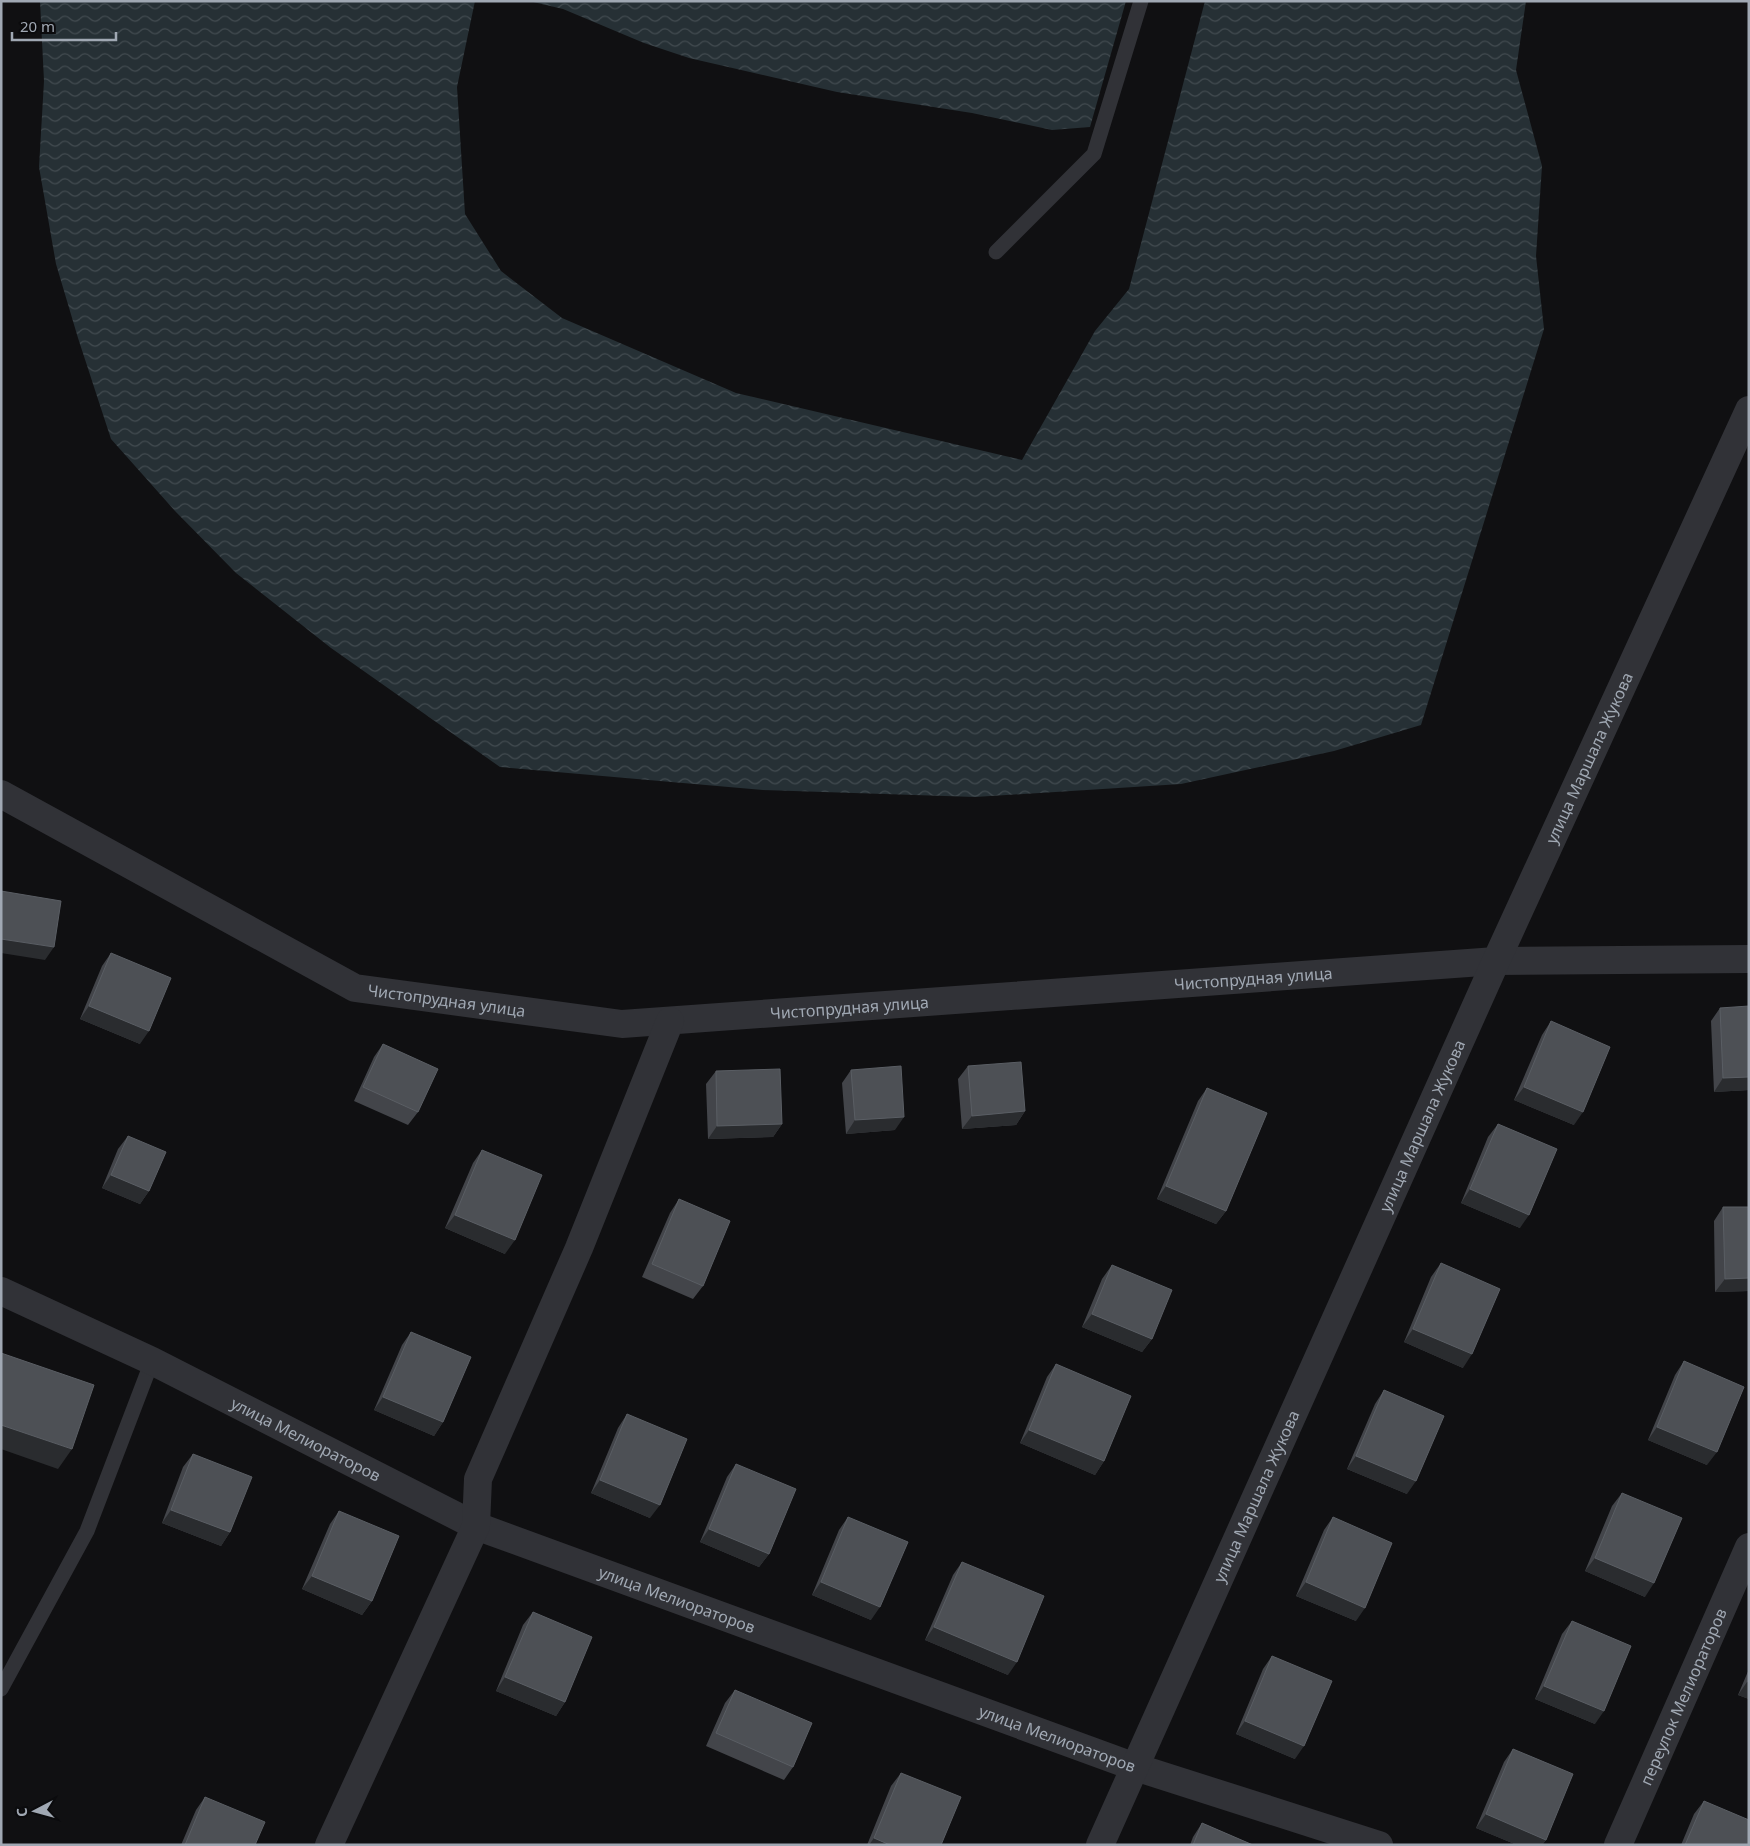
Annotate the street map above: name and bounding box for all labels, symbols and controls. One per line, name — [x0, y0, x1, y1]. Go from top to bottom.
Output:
scale bar — [12, 10, 116, 42]
text: 20 m — [20, 16, 55, 36]
street label: улица Маршала Жукова — [1540, 669, 1638, 847]
street label: Чистопрудная улица — [1173, 962, 1333, 995]
street label: Чистопрудная улица — [366, 979, 527, 1022]
street label: Чистопрудная улица — [769, 991, 929, 1024]
street label: улица Маршала Жукова — [1374, 1036, 1470, 1215]
street label: улица Мелиораторов — [227, 1392, 384, 1487]
street label: улица Маршала Жукова — [1208, 1407, 1304, 1586]
street label: улица Мелиораторов — [596, 1561, 758, 1638]
street label: переулок Мелиораторов — [1635, 1605, 1732, 1789]
street label: улица Мелиораторов — [976, 1700, 1139, 1777]
north arrow — [10, 1786, 60, 1836]
text: С — [12, 1807, 31, 1818]

